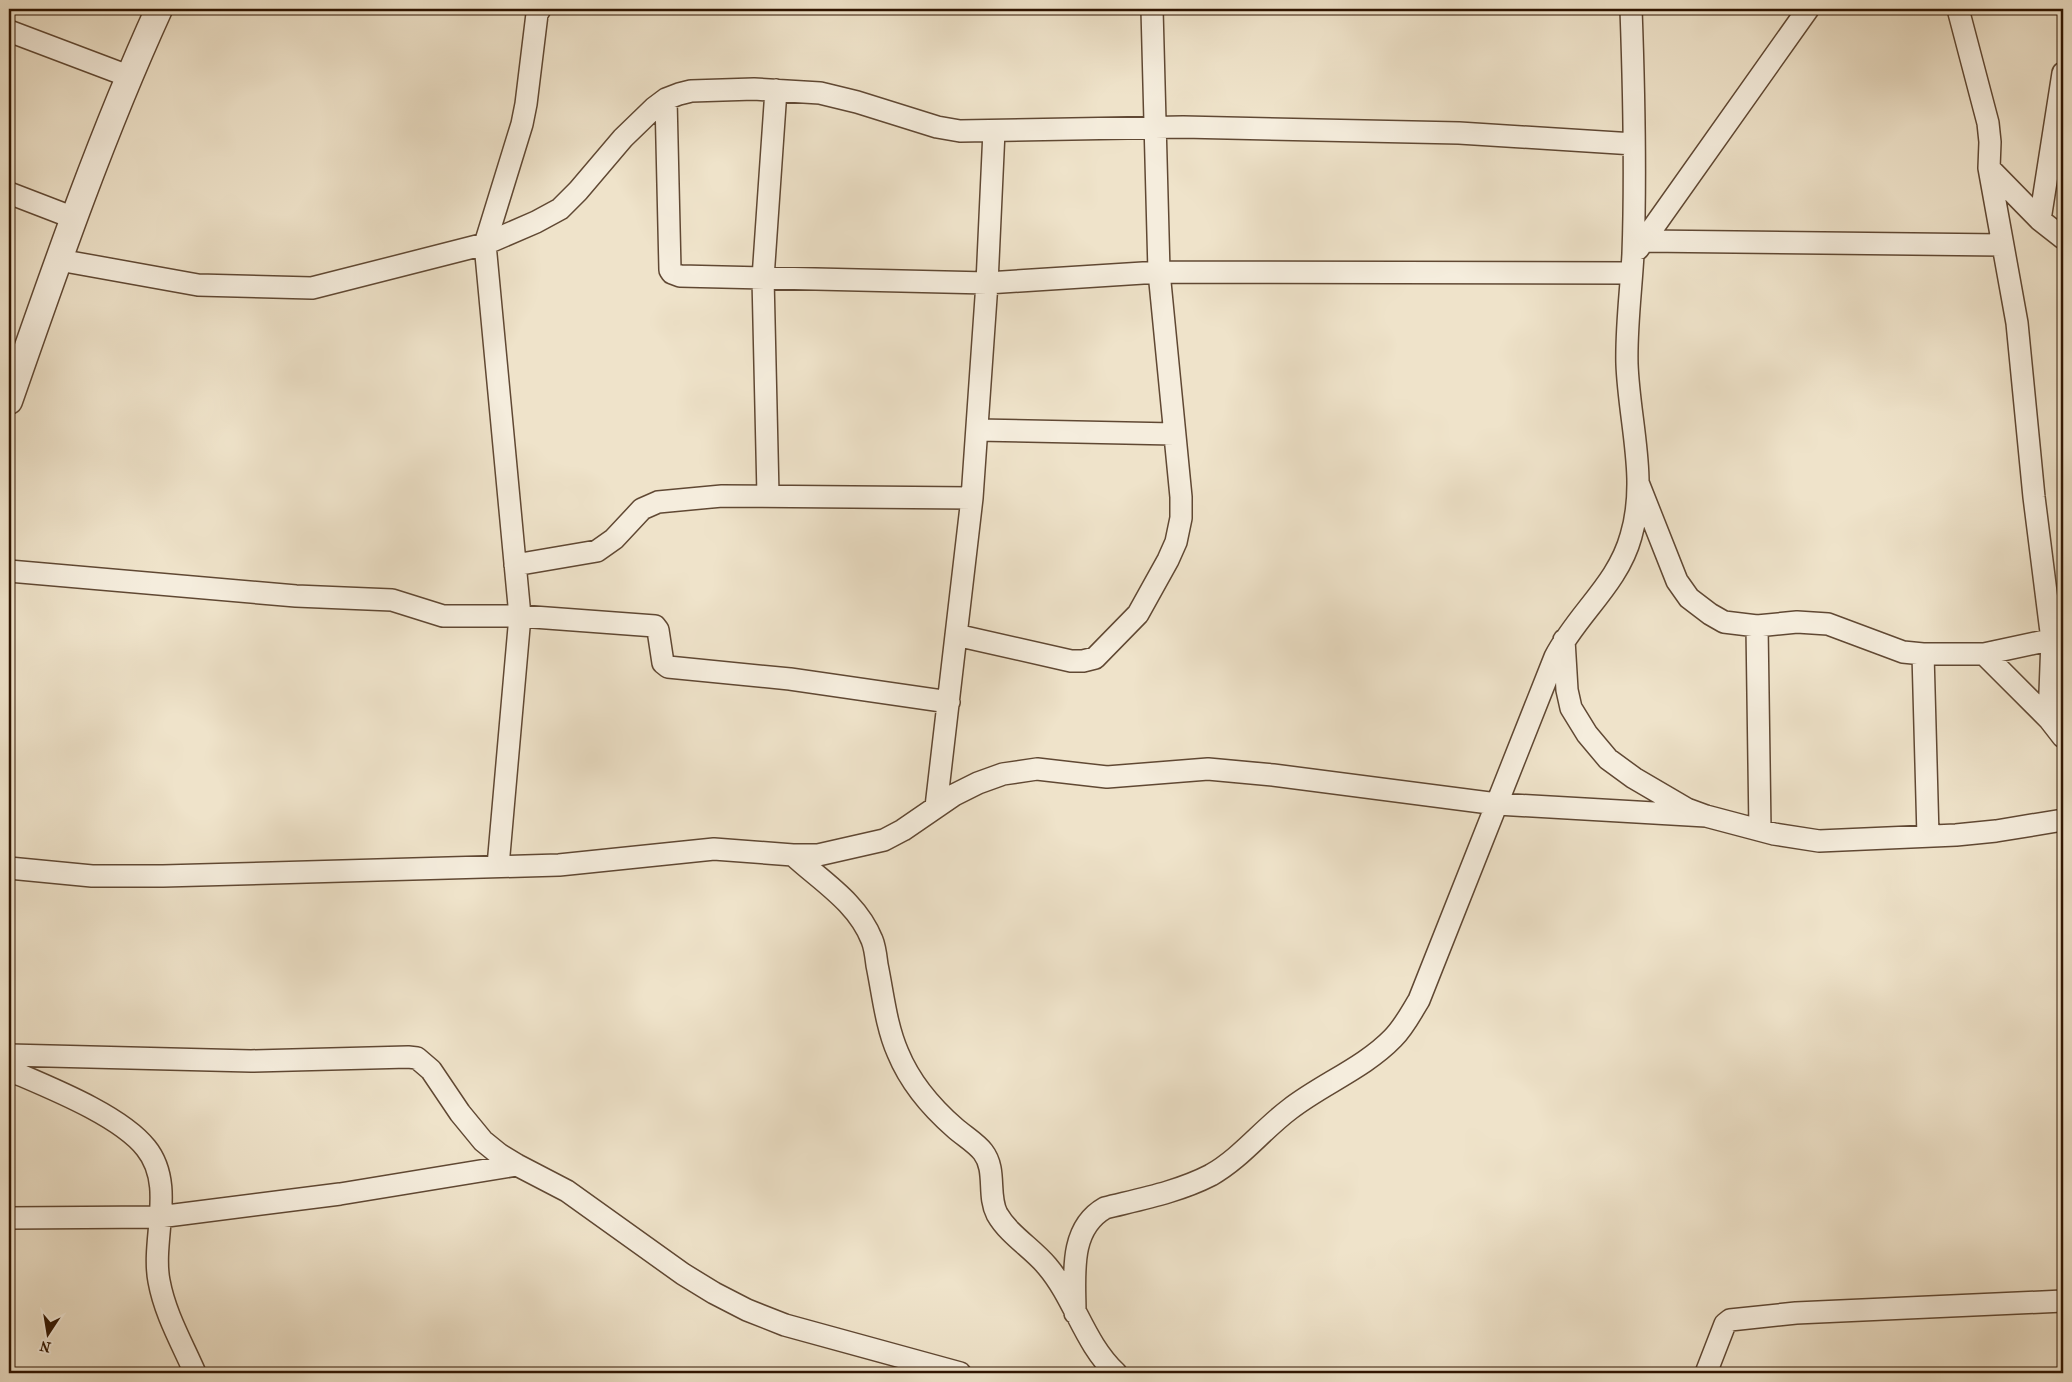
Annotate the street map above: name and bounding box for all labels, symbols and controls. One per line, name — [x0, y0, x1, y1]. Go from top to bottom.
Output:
north arrow — [22, 1310, 72, 1360]
text: N — [38, 1337, 52, 1356]

